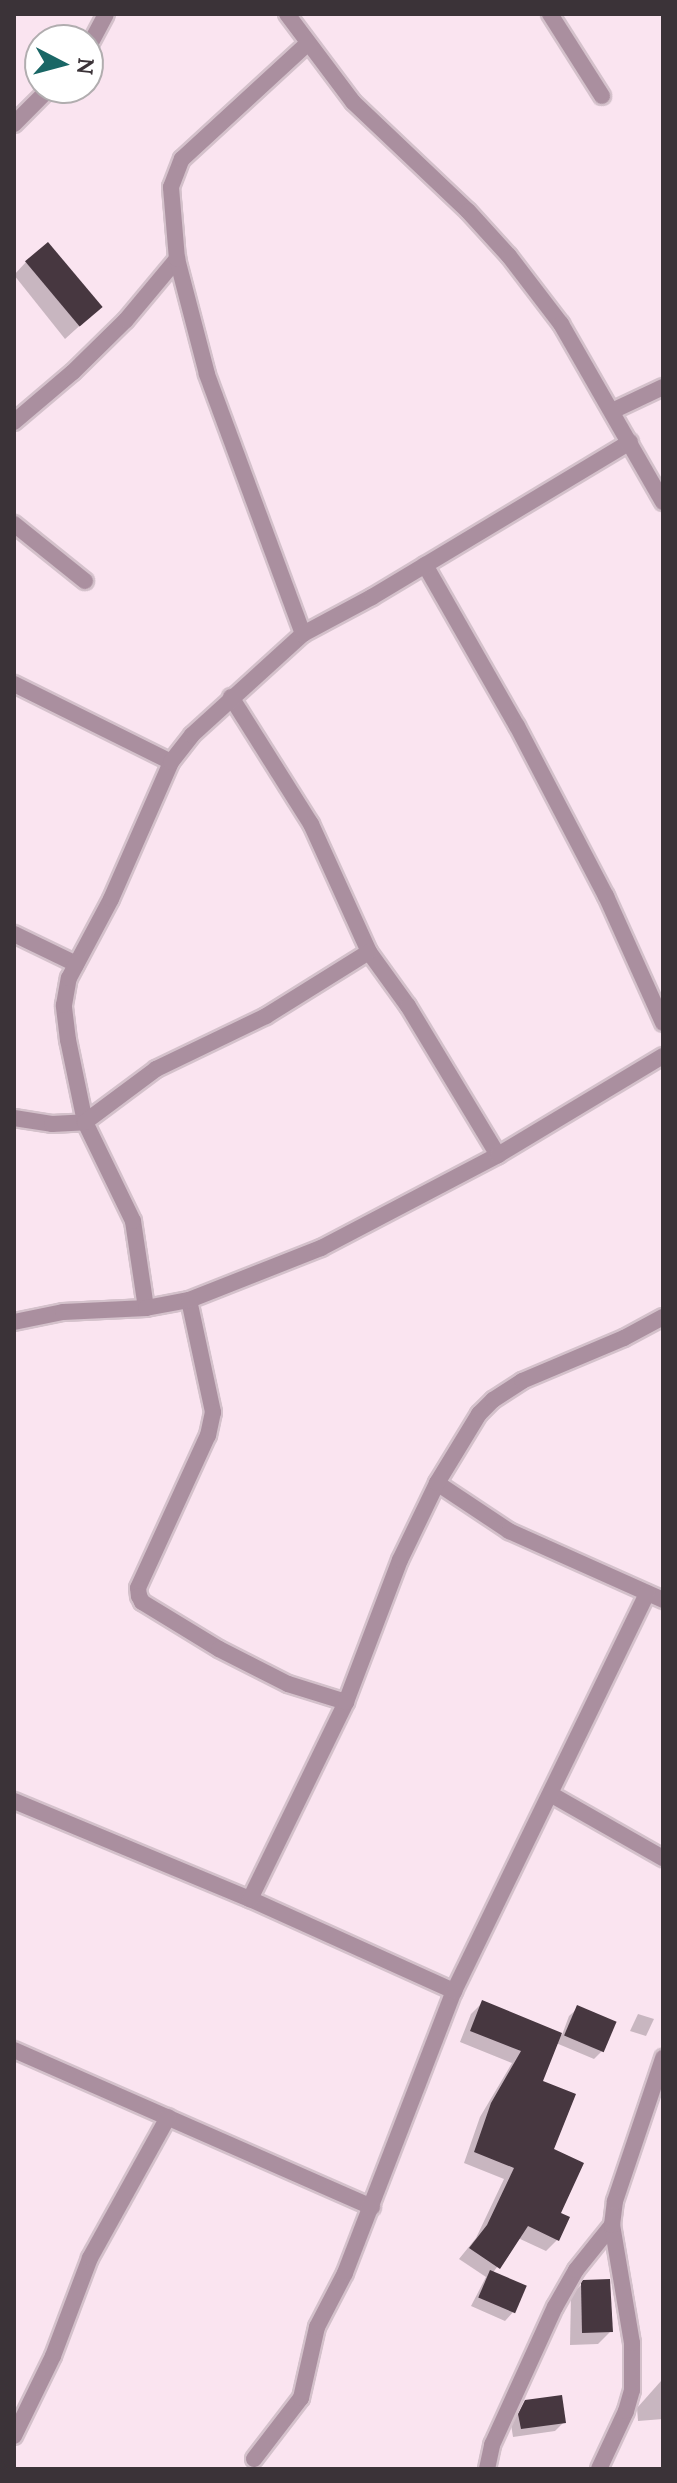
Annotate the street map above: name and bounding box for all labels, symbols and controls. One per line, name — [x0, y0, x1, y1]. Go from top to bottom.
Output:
north arrow — [24, 24, 104, 104]
text: N — [71, 56, 101, 76]

